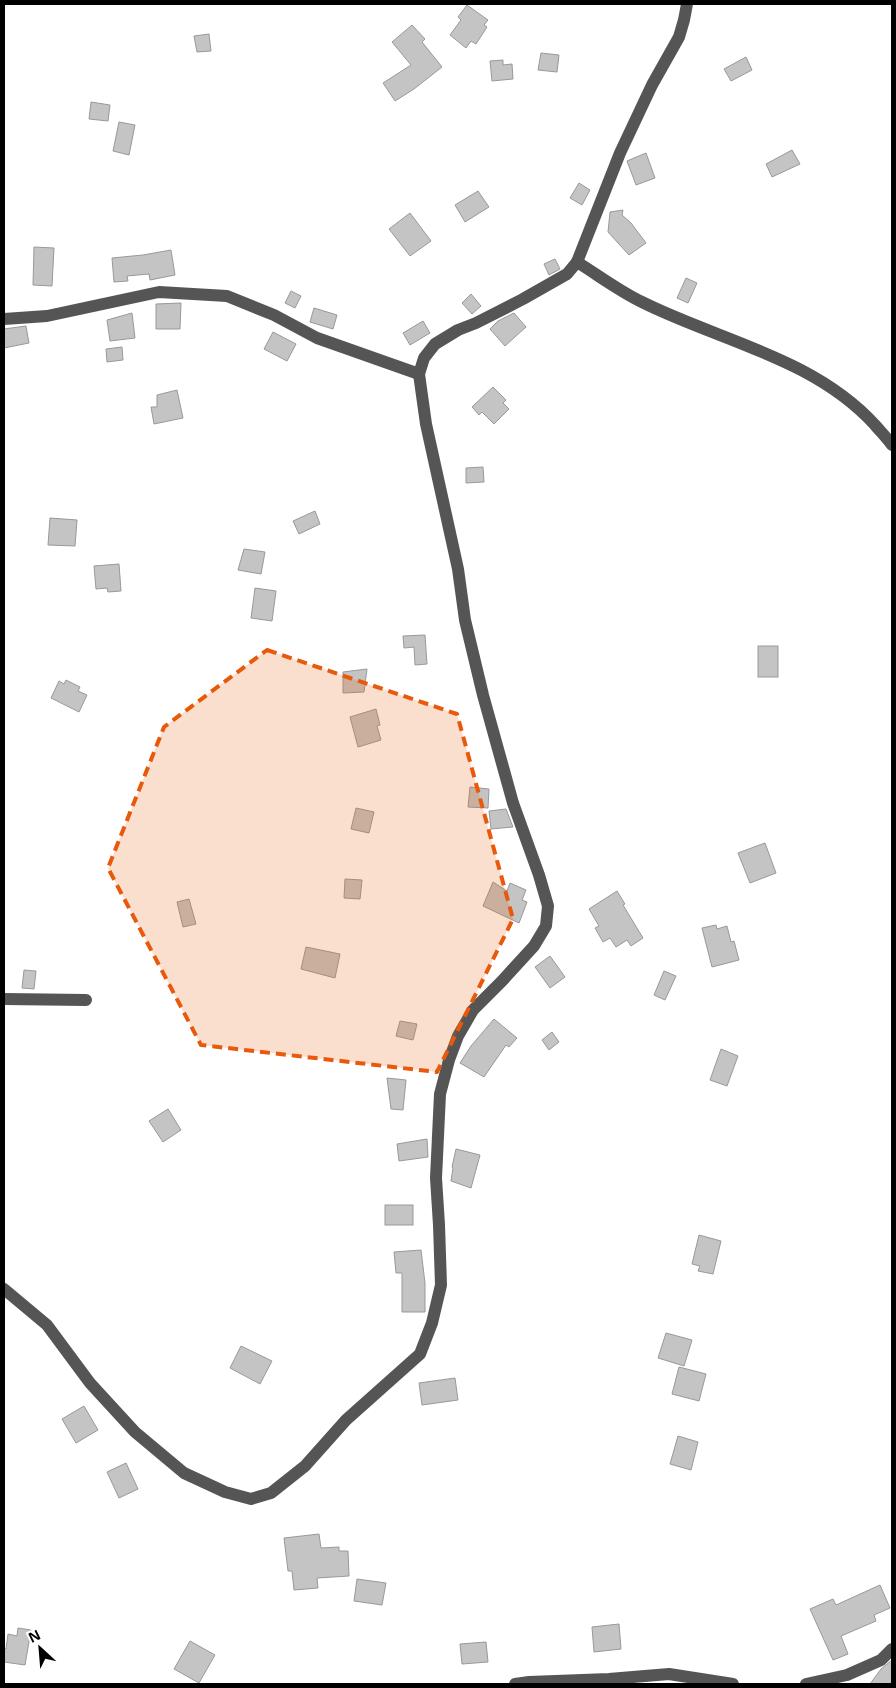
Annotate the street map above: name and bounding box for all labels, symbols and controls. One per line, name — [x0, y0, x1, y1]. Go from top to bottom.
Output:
north arrow — [15, 1623, 65, 1673]
text: N — [25, 1625, 43, 1647]

